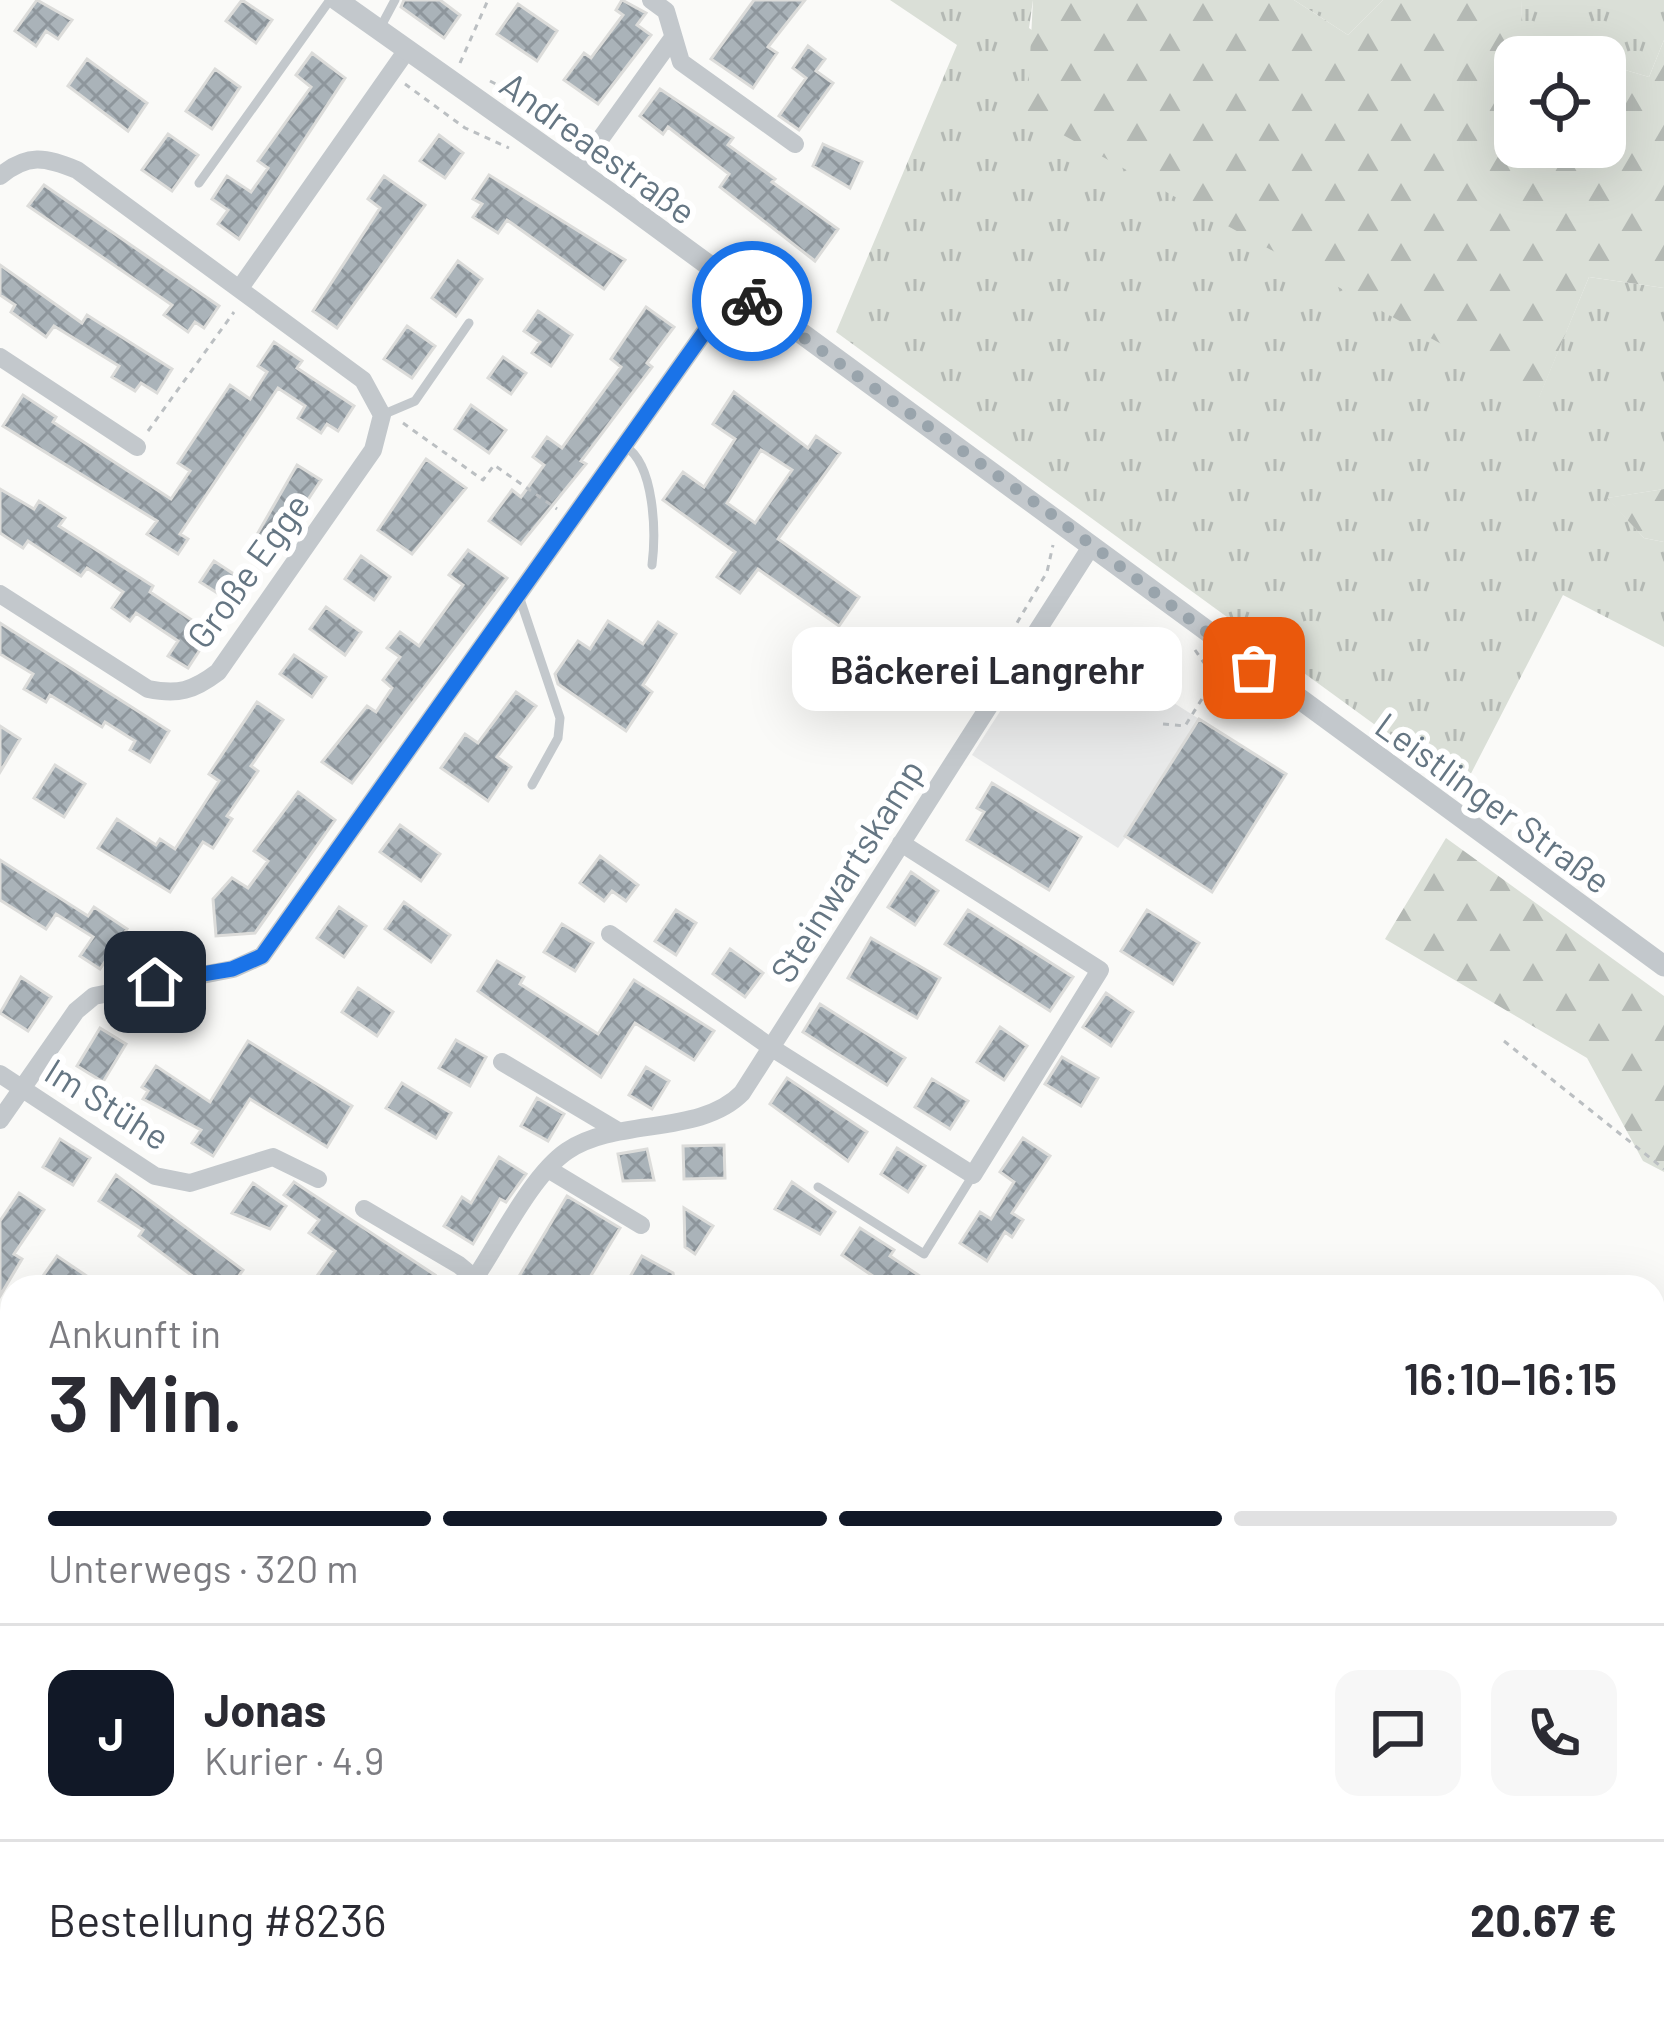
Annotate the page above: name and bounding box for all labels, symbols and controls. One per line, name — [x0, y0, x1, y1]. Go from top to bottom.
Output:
map controls — [1494, 36, 1626, 168]
button: locate — [1494, 36, 1626, 168]
street label: Andreaestraße — [493, 62, 705, 232]
courier — [692, 241, 812, 361]
icon: bike — [719, 268, 785, 334]
street label: Große Egge — [177, 484, 317, 656]
pin — [1203, 617, 1305, 719]
callout: Bäckerei Langrehr — [792, 626, 1182, 710]
icon: bag — [1221, 635, 1287, 701]
text: Bäckerei Langrehr — [830, 645, 1144, 692]
street label: Leistlinger Straße — [1368, 702, 1620, 902]
street label: Steinwartskamp — [760, 751, 932, 989]
pin — [104, 931, 206, 1033]
icon: home — [122, 949, 188, 1015]
street label: Im Stühe — [38, 1048, 178, 1158]
text: Ankunft in — [48, 1309, 221, 1356]
text: 16:10–16:15 — [1403, 1350, 1617, 1404]
text: 3 Min. — [48, 1354, 243, 1448]
text: Unterwegs · 320 m — [48, 1544, 358, 1591]
button: chat — [1335, 1670, 1461, 1796]
button: phone — [1491, 1670, 1617, 1796]
text: Jonas — [204, 1682, 326, 1736]
text: J — [98, 1706, 124, 1760]
text: Kurier · 4.9 — [204, 1736, 384, 1783]
text: Bestellung #8236 — [48, 1892, 387, 1946]
text: 20.67 € — [1470, 1892, 1617, 1946]

